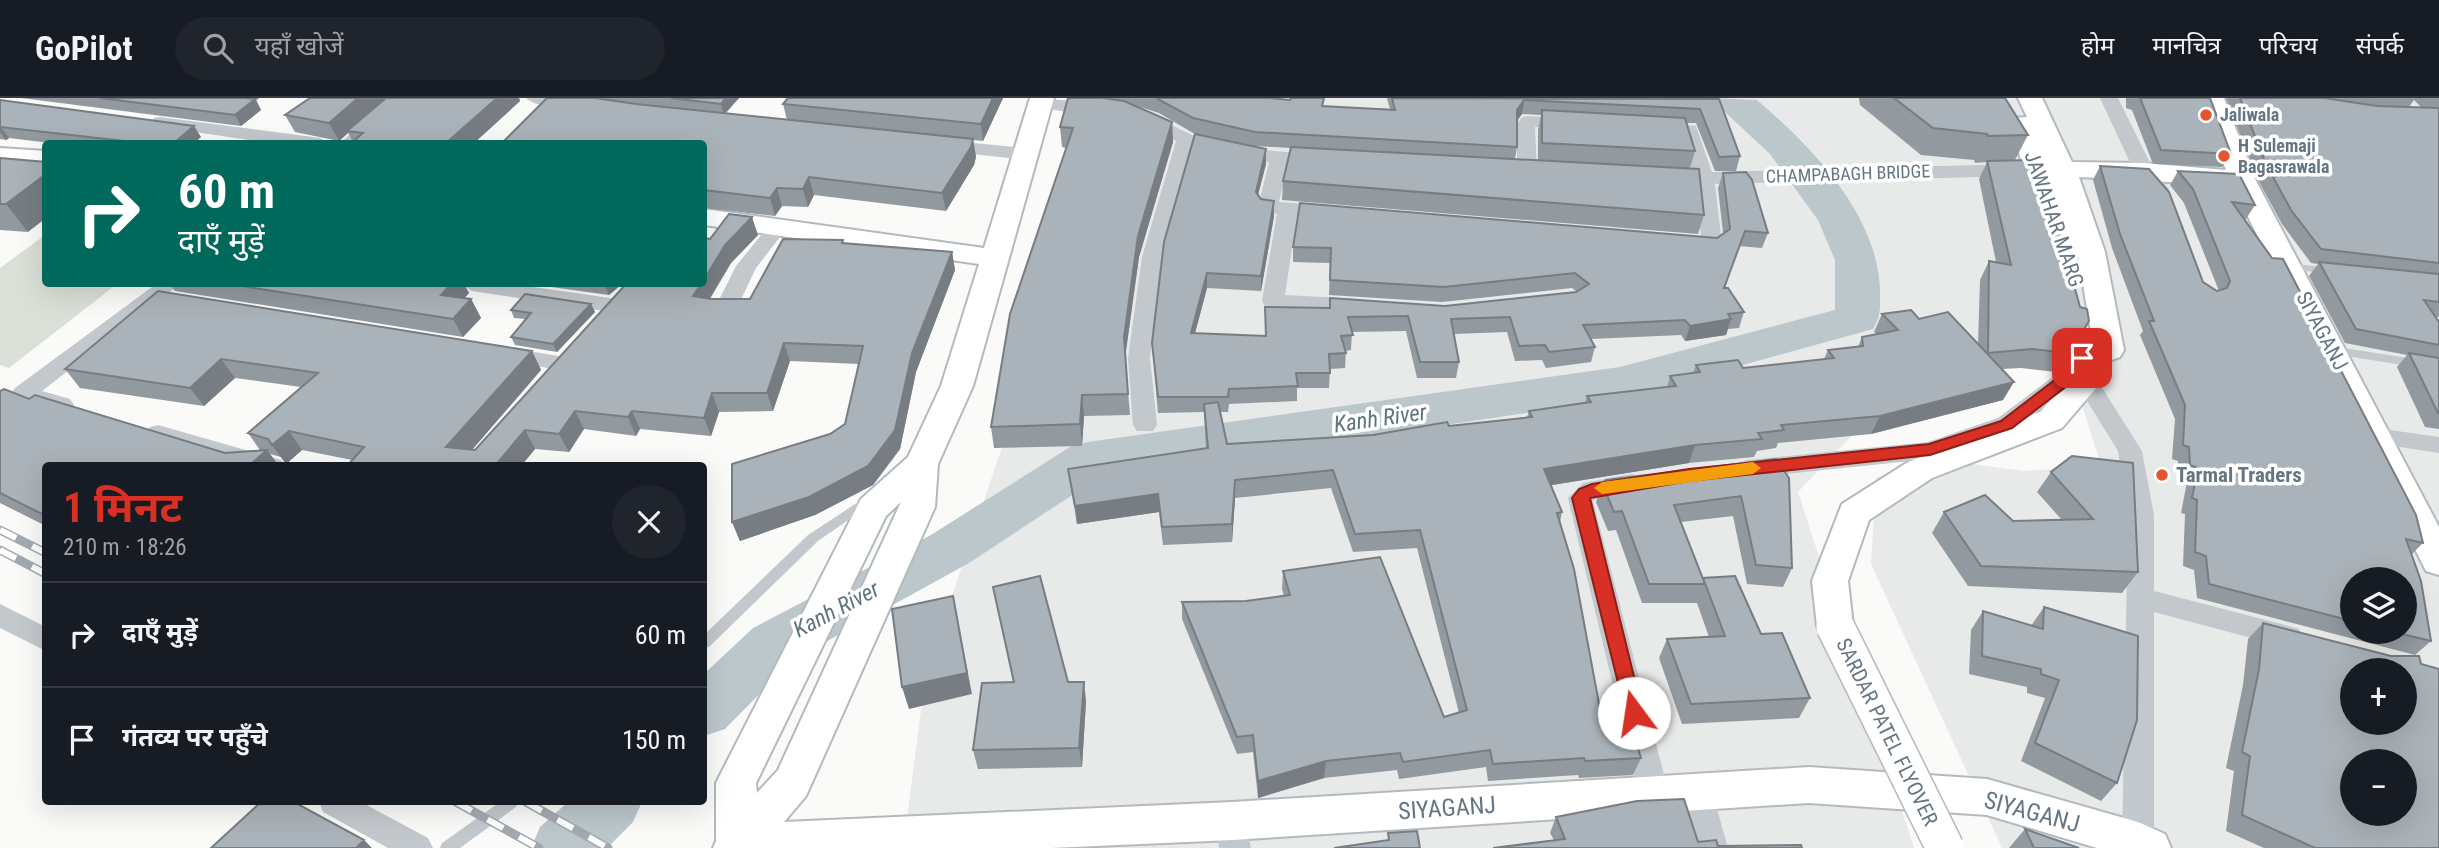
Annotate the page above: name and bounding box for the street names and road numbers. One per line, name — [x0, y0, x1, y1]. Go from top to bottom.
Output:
street label: JAWAHAR MARG — [2020, 148, 2088, 290]
street label: CHAMPABAGH BRIDGE — [1765, 160, 1931, 187]
street label: SIYAGANJ — [2291, 288, 2353, 374]
street label: SARDAR PATEL FLYOVER — [1831, 634, 1943, 830]
street label: SIYAGANJ — [1981, 786, 2083, 838]
street label: SIYAGANJ — [1397, 791, 1497, 825]

